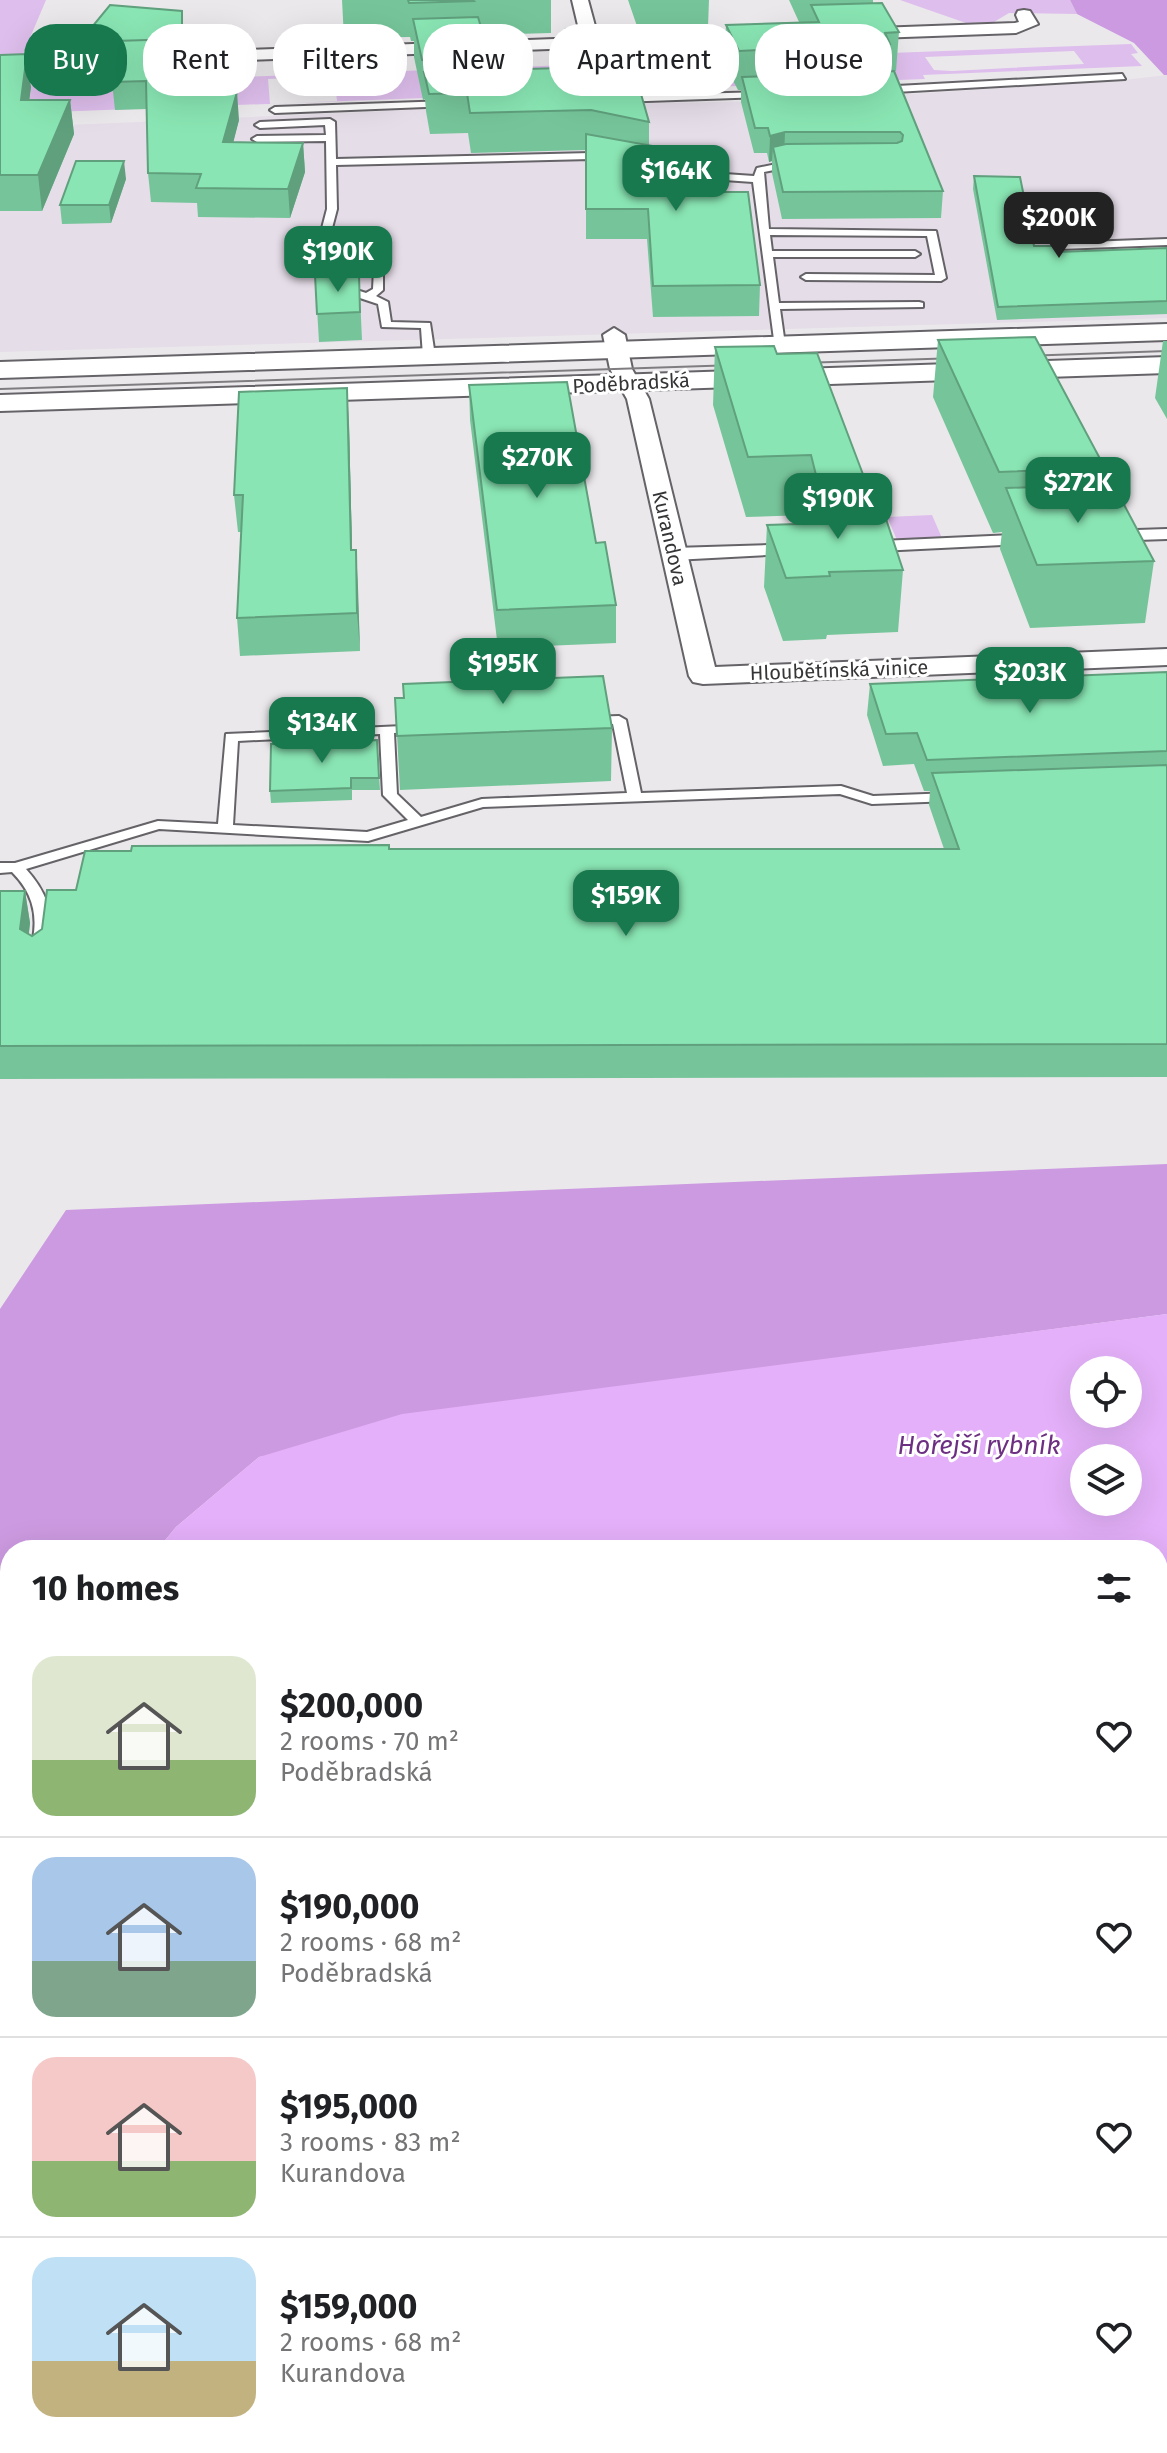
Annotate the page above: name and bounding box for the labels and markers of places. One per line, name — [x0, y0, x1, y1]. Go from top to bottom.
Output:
pin: $164K — [620, 145, 732, 213]
pin: $200K — [1003, 192, 1115, 260]
pin: $190K — [282, 226, 394, 294]
pin: $270K — [481, 432, 593, 500]
pin: $272K — [1022, 457, 1134, 525]
pin: $190K — [782, 473, 894, 541]
pin: $195K — [447, 638, 559, 706]
pin: $203K — [974, 647, 1086, 715]
pin: $134K — [266, 697, 378, 765]
pin: $159K — [570, 870, 682, 938]

